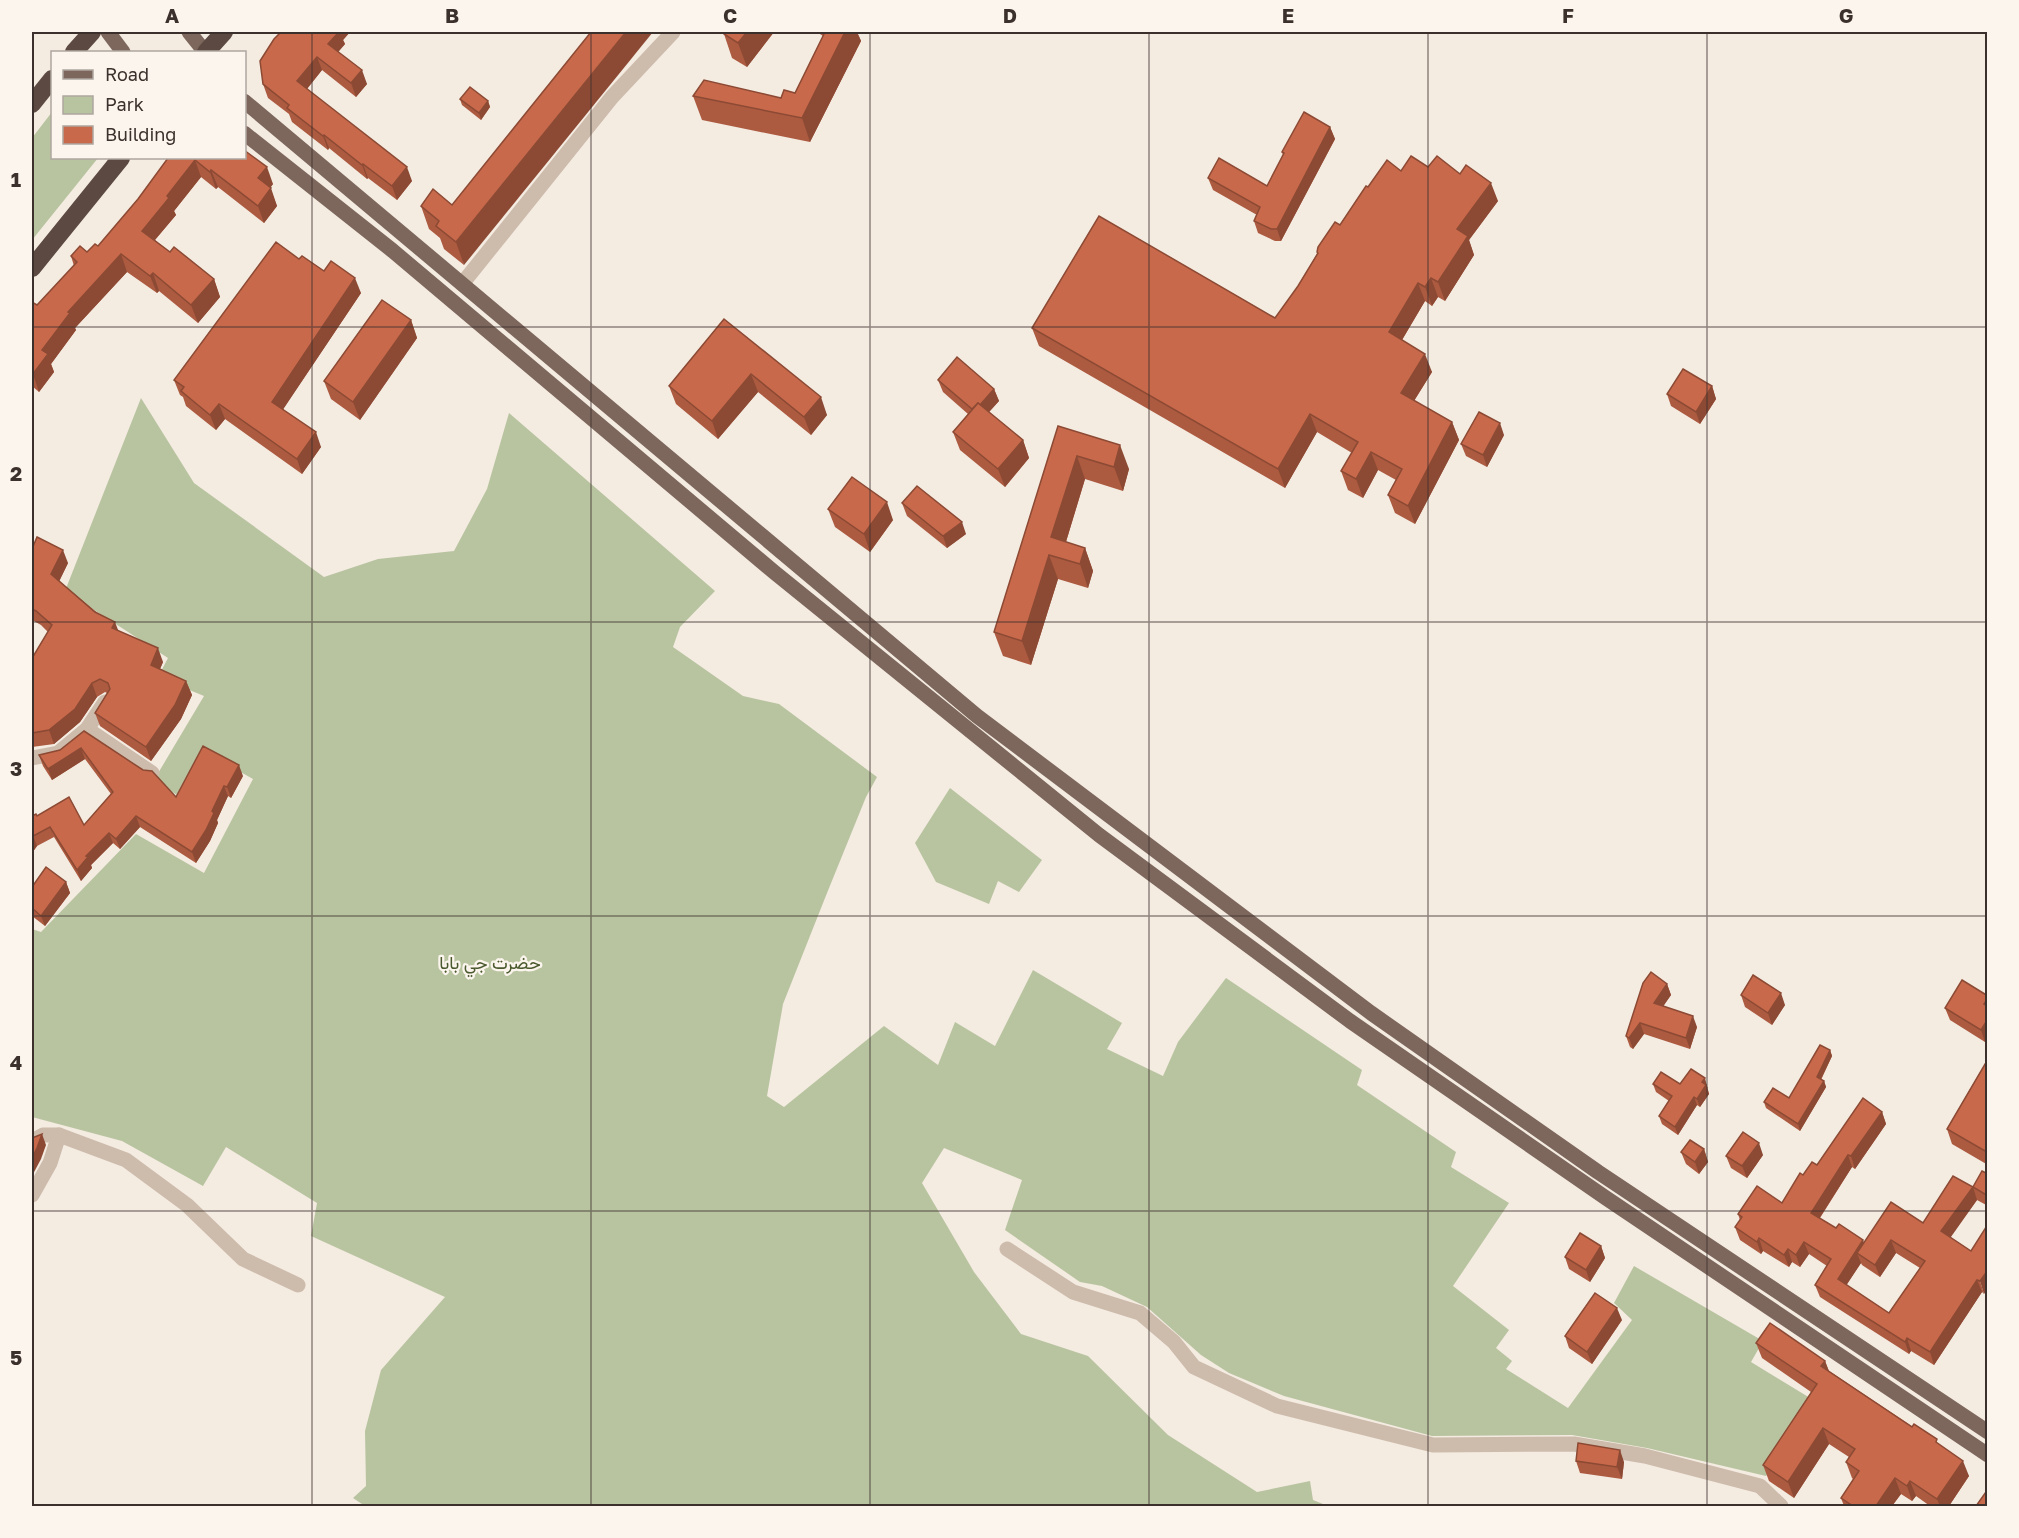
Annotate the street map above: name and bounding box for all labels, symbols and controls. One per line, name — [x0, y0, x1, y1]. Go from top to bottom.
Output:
text: A — [165, 3, 179, 27]
text: B — [445, 3, 459, 27]
text: C — [723, 3, 737, 27]
text: D — [1003, 3, 1017, 27]
text: E — [1282, 3, 1294, 27]
text: F — [1562, 3, 1574, 27]
text: G — [1839, 3, 1853, 27]
legend — [51, 51, 246, 159]
text: Road — [105, 63, 149, 85]
text: Park — [105, 93, 144, 115]
text: Building — [105, 123, 176, 145]
text: 1 — [11, 167, 21, 191]
text: 2 — [10, 461, 22, 485]
text: 3 — [10, 756, 22, 780]
park label: حضرت جي بابا — [439, 951, 541, 978]
text: 4 — [10, 1050, 22, 1074]
text: 5 — [10, 1345, 22, 1369]

